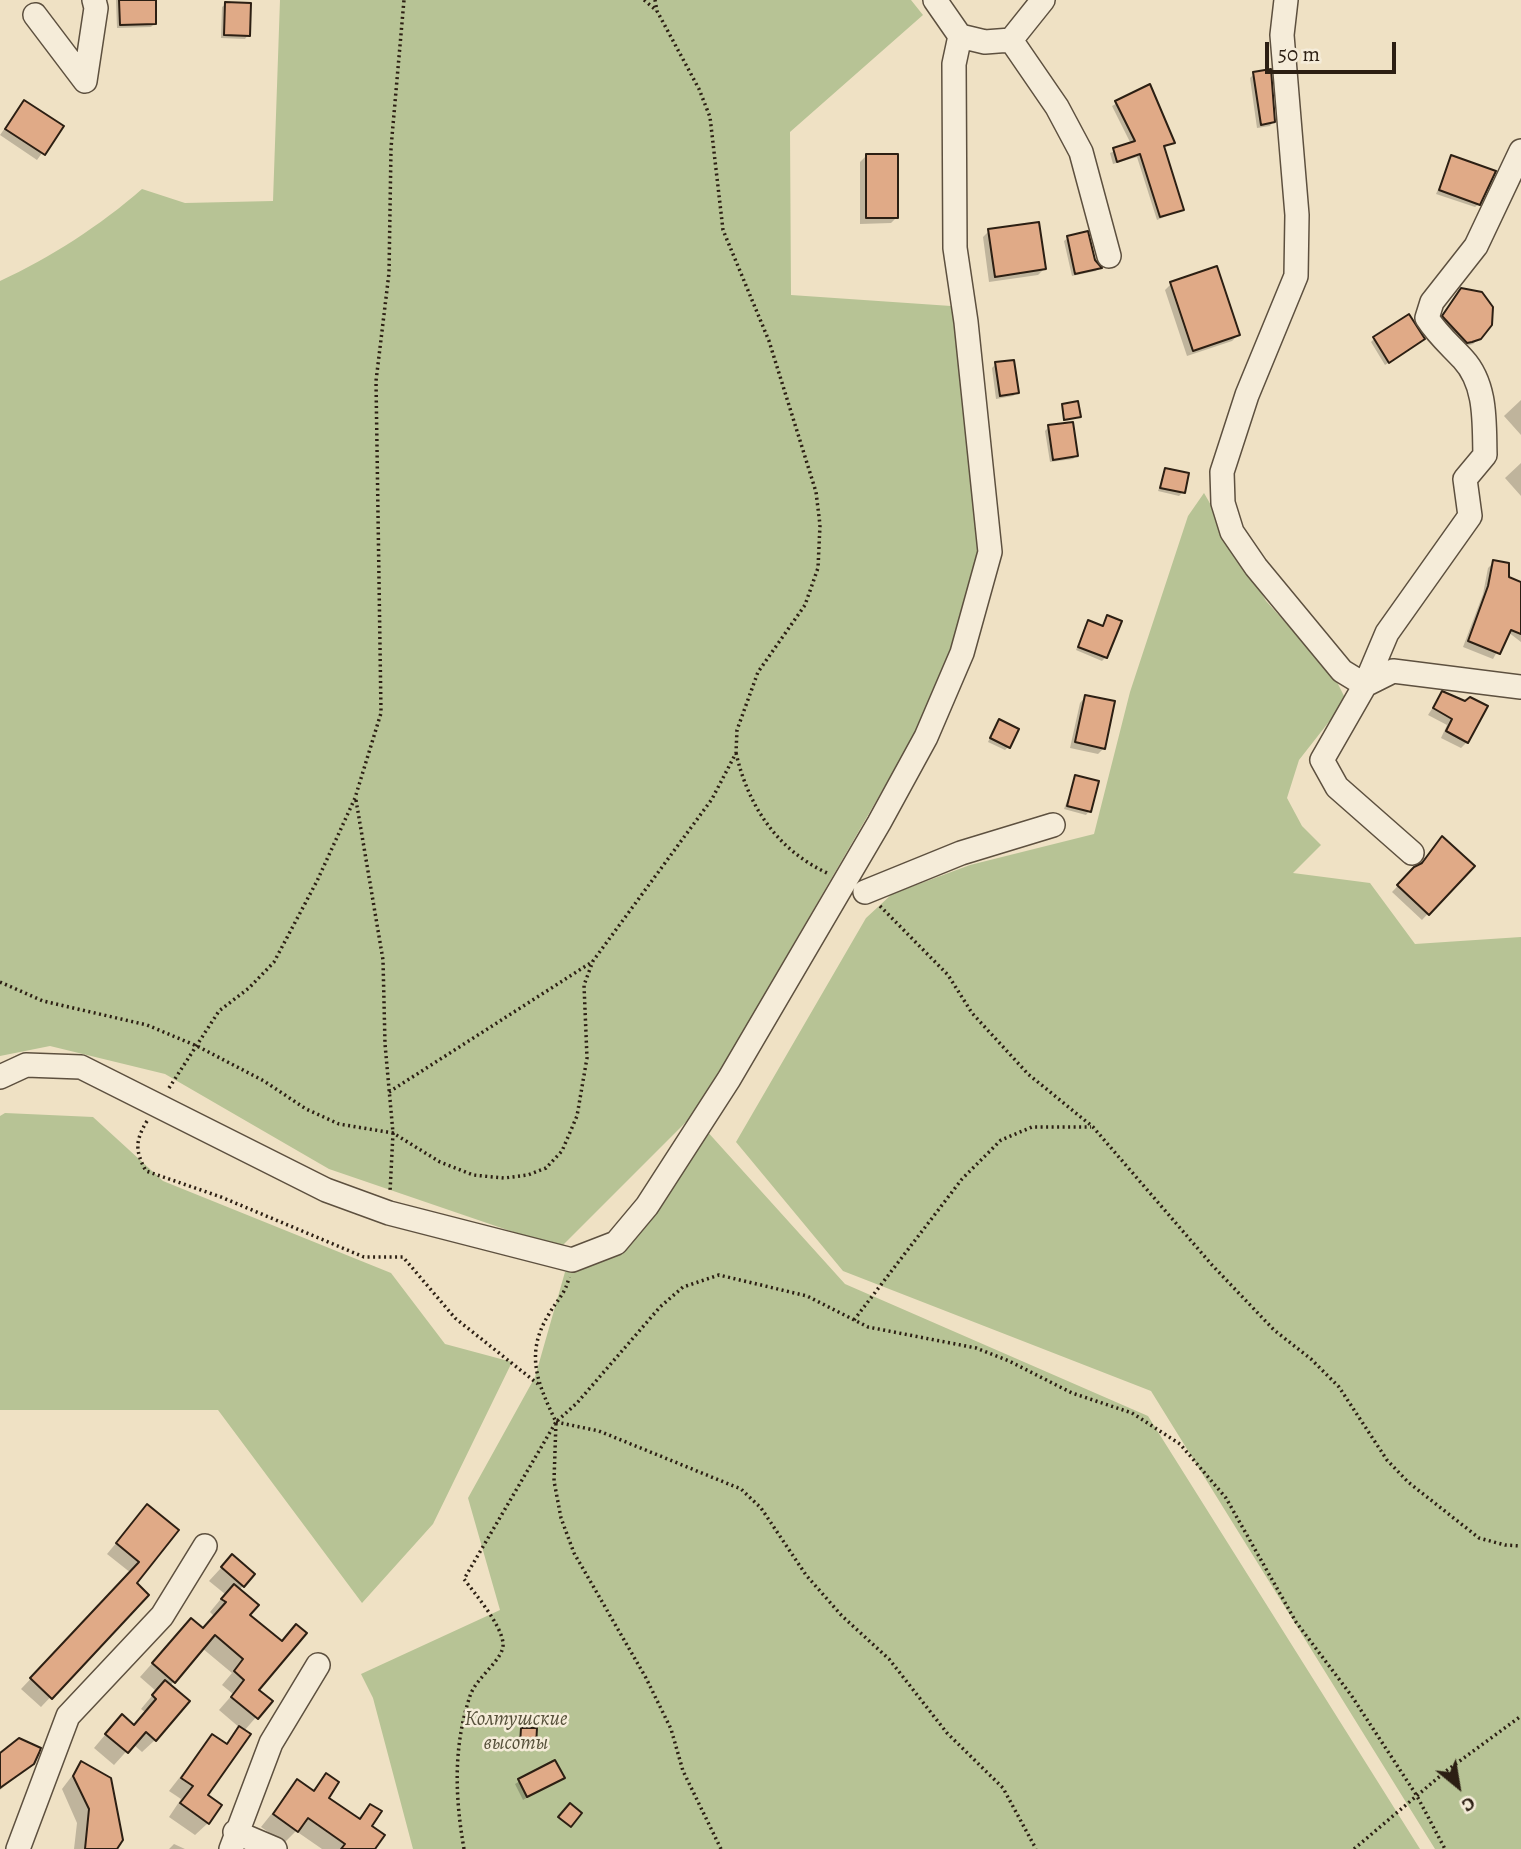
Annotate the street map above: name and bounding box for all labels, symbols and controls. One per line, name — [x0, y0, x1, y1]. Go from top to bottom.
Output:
scale bar — [1269, 28, 1400, 72]
text: 50 m — [1278, 40, 1320, 68]
park label: Колтушские высоты — [464, 1707, 568, 1757]
north arrow — [1423, 1751, 1493, 1821]
text: С — [1457, 1790, 1480, 1818]

